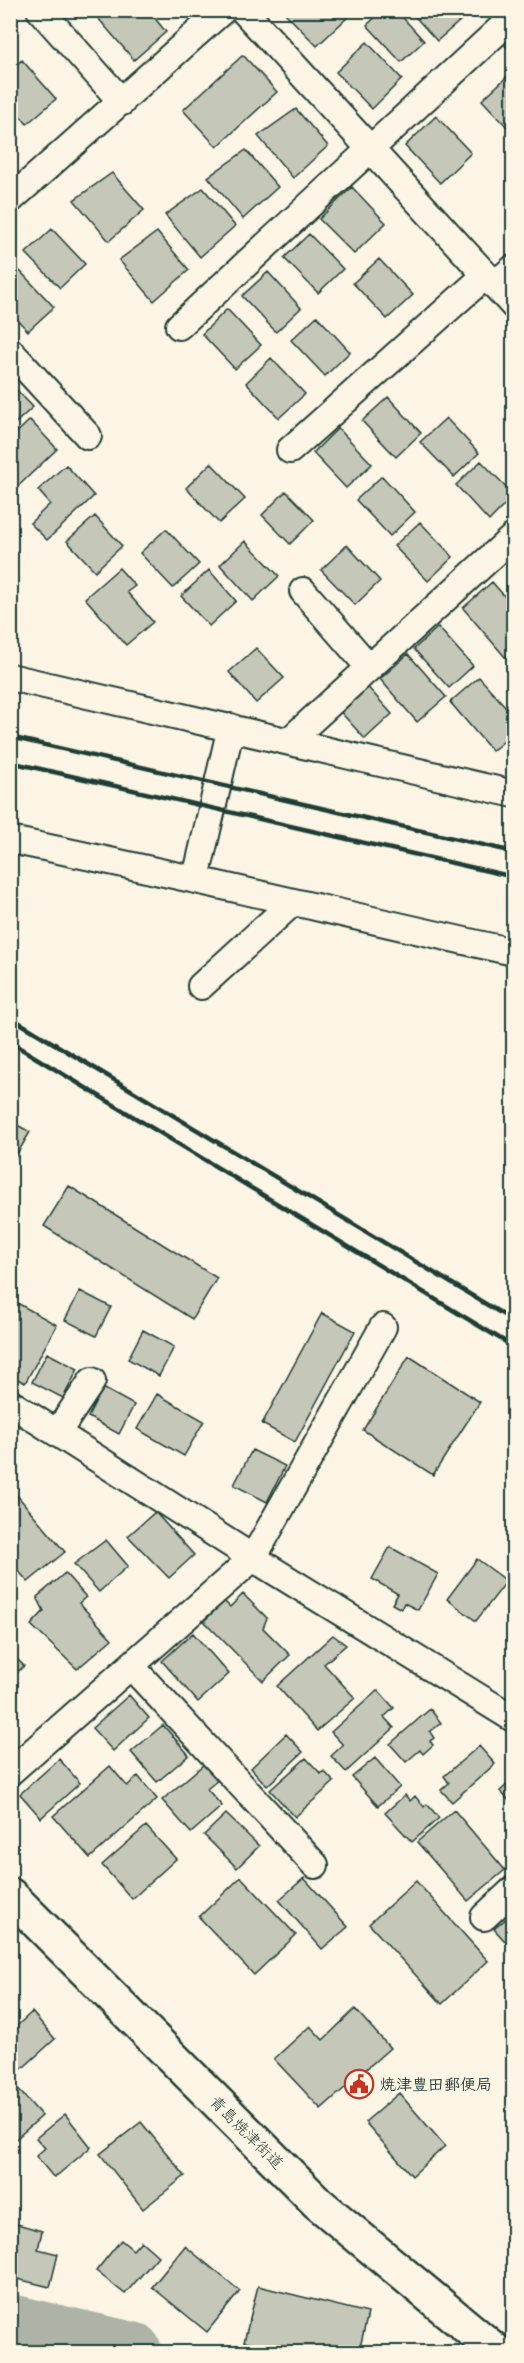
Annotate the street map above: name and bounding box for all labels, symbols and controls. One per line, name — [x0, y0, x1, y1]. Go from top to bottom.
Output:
public building icon: 焼津豊田郵便局 — [343, 2068, 375, 2100]
place label: 焼津豊田郵便局 — [380, 2073, 492, 2094]
street label: 青島焼津街道 — [206, 2090, 289, 2173]

